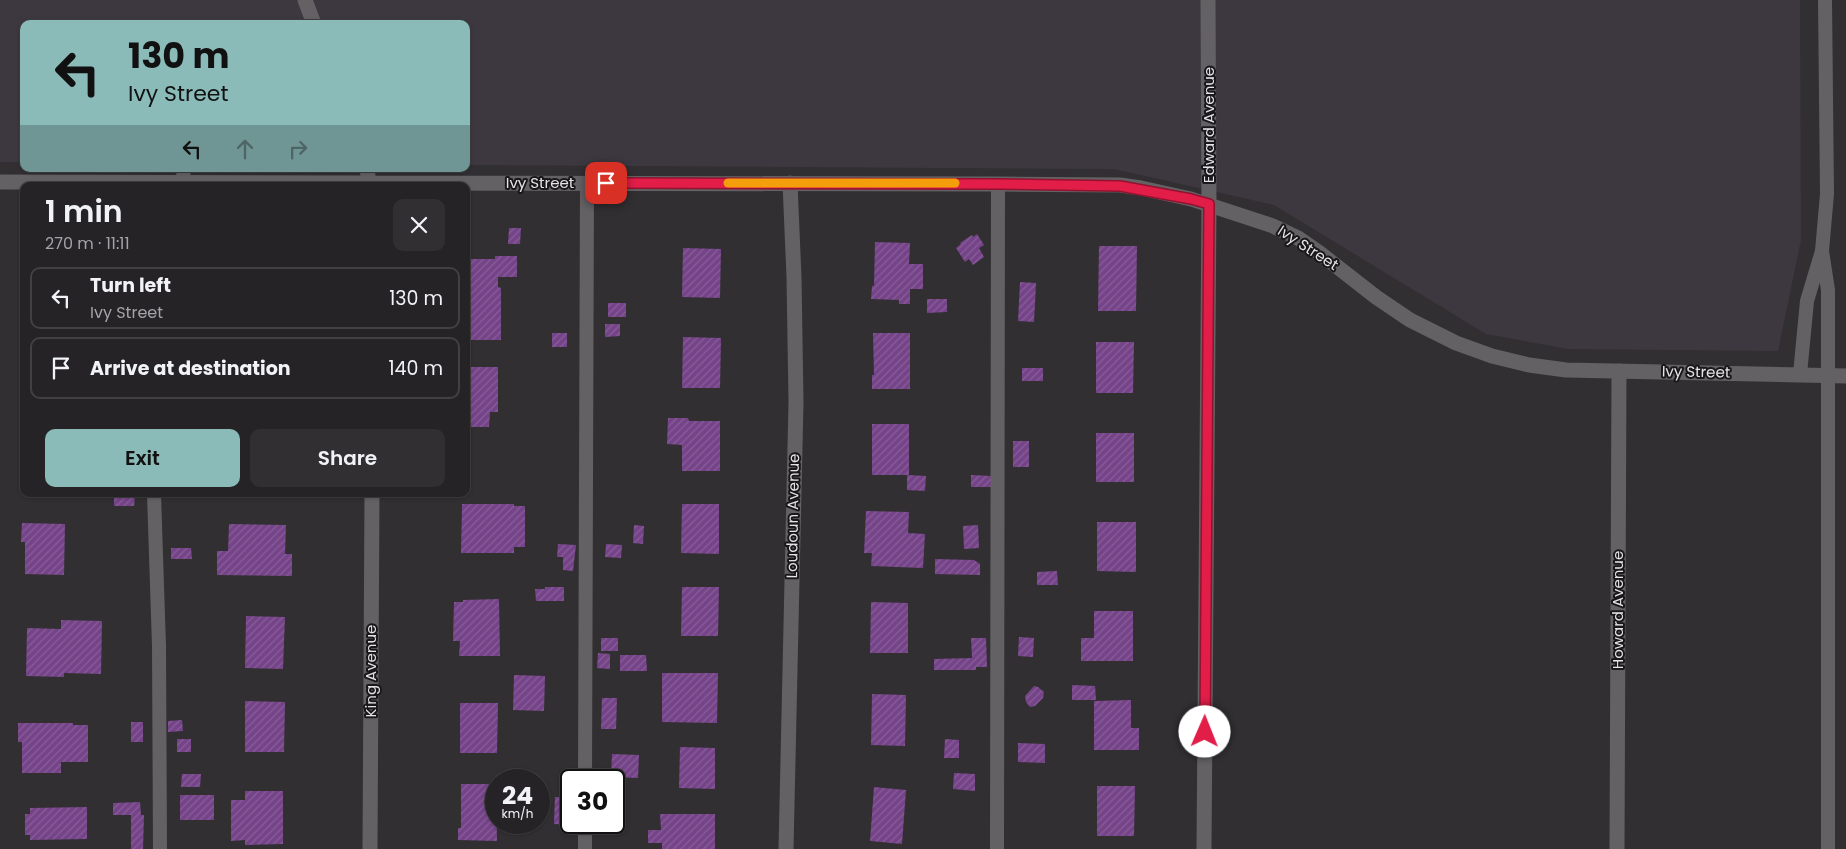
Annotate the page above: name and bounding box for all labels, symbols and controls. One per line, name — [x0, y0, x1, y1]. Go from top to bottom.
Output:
text: 130 m — [128, 31, 230, 80]
icon: left — [45, 40, 110, 105]
street label: Edward Avenue — [1198, 67, 1219, 183]
text: Ivy Street — [128, 78, 228, 109]
icon: left — [178, 135, 206, 163]
icon: ahead — [231, 135, 259, 163]
icon: right — [284, 135, 312, 163]
pin — [585, 162, 627, 204]
icon: arrive — [592, 169, 620, 197]
street label: Ivy Street — [506, 172, 574, 193]
text: 1 min — [45, 190, 123, 233]
button: close — [393, 199, 445, 251]
street label: Ivy Street — [1274, 220, 1343, 275]
text: 270 m · 11:11 — [45, 232, 130, 255]
text: Turn left — [90, 272, 171, 299]
icon: left — [47, 284, 75, 312]
text: 130 m — [389, 285, 443, 312]
text: Ivy Street — [90, 301, 163, 324]
icon: arrive — [47, 354, 75, 382]
text: Arrive at destination — [90, 355, 291, 382]
text: 140 m — [388, 355, 443, 382]
street label: Ivy Street — [1662, 360, 1730, 383]
button: Exit — [45, 429, 240, 487]
button: Share — [250, 429, 445, 487]
street label: Loudoun Avenue — [781, 453, 804, 579]
street label: Howard Avenue — [1607, 551, 1628, 669]
street label: King Avenue — [360, 625, 381, 717]
position arrow — [1178, 705, 1230, 757]
speed limit sign: 30 — [560, 769, 625, 834]
text: 24 — [502, 778, 533, 813]
text: km/h — [502, 805, 533, 822]

